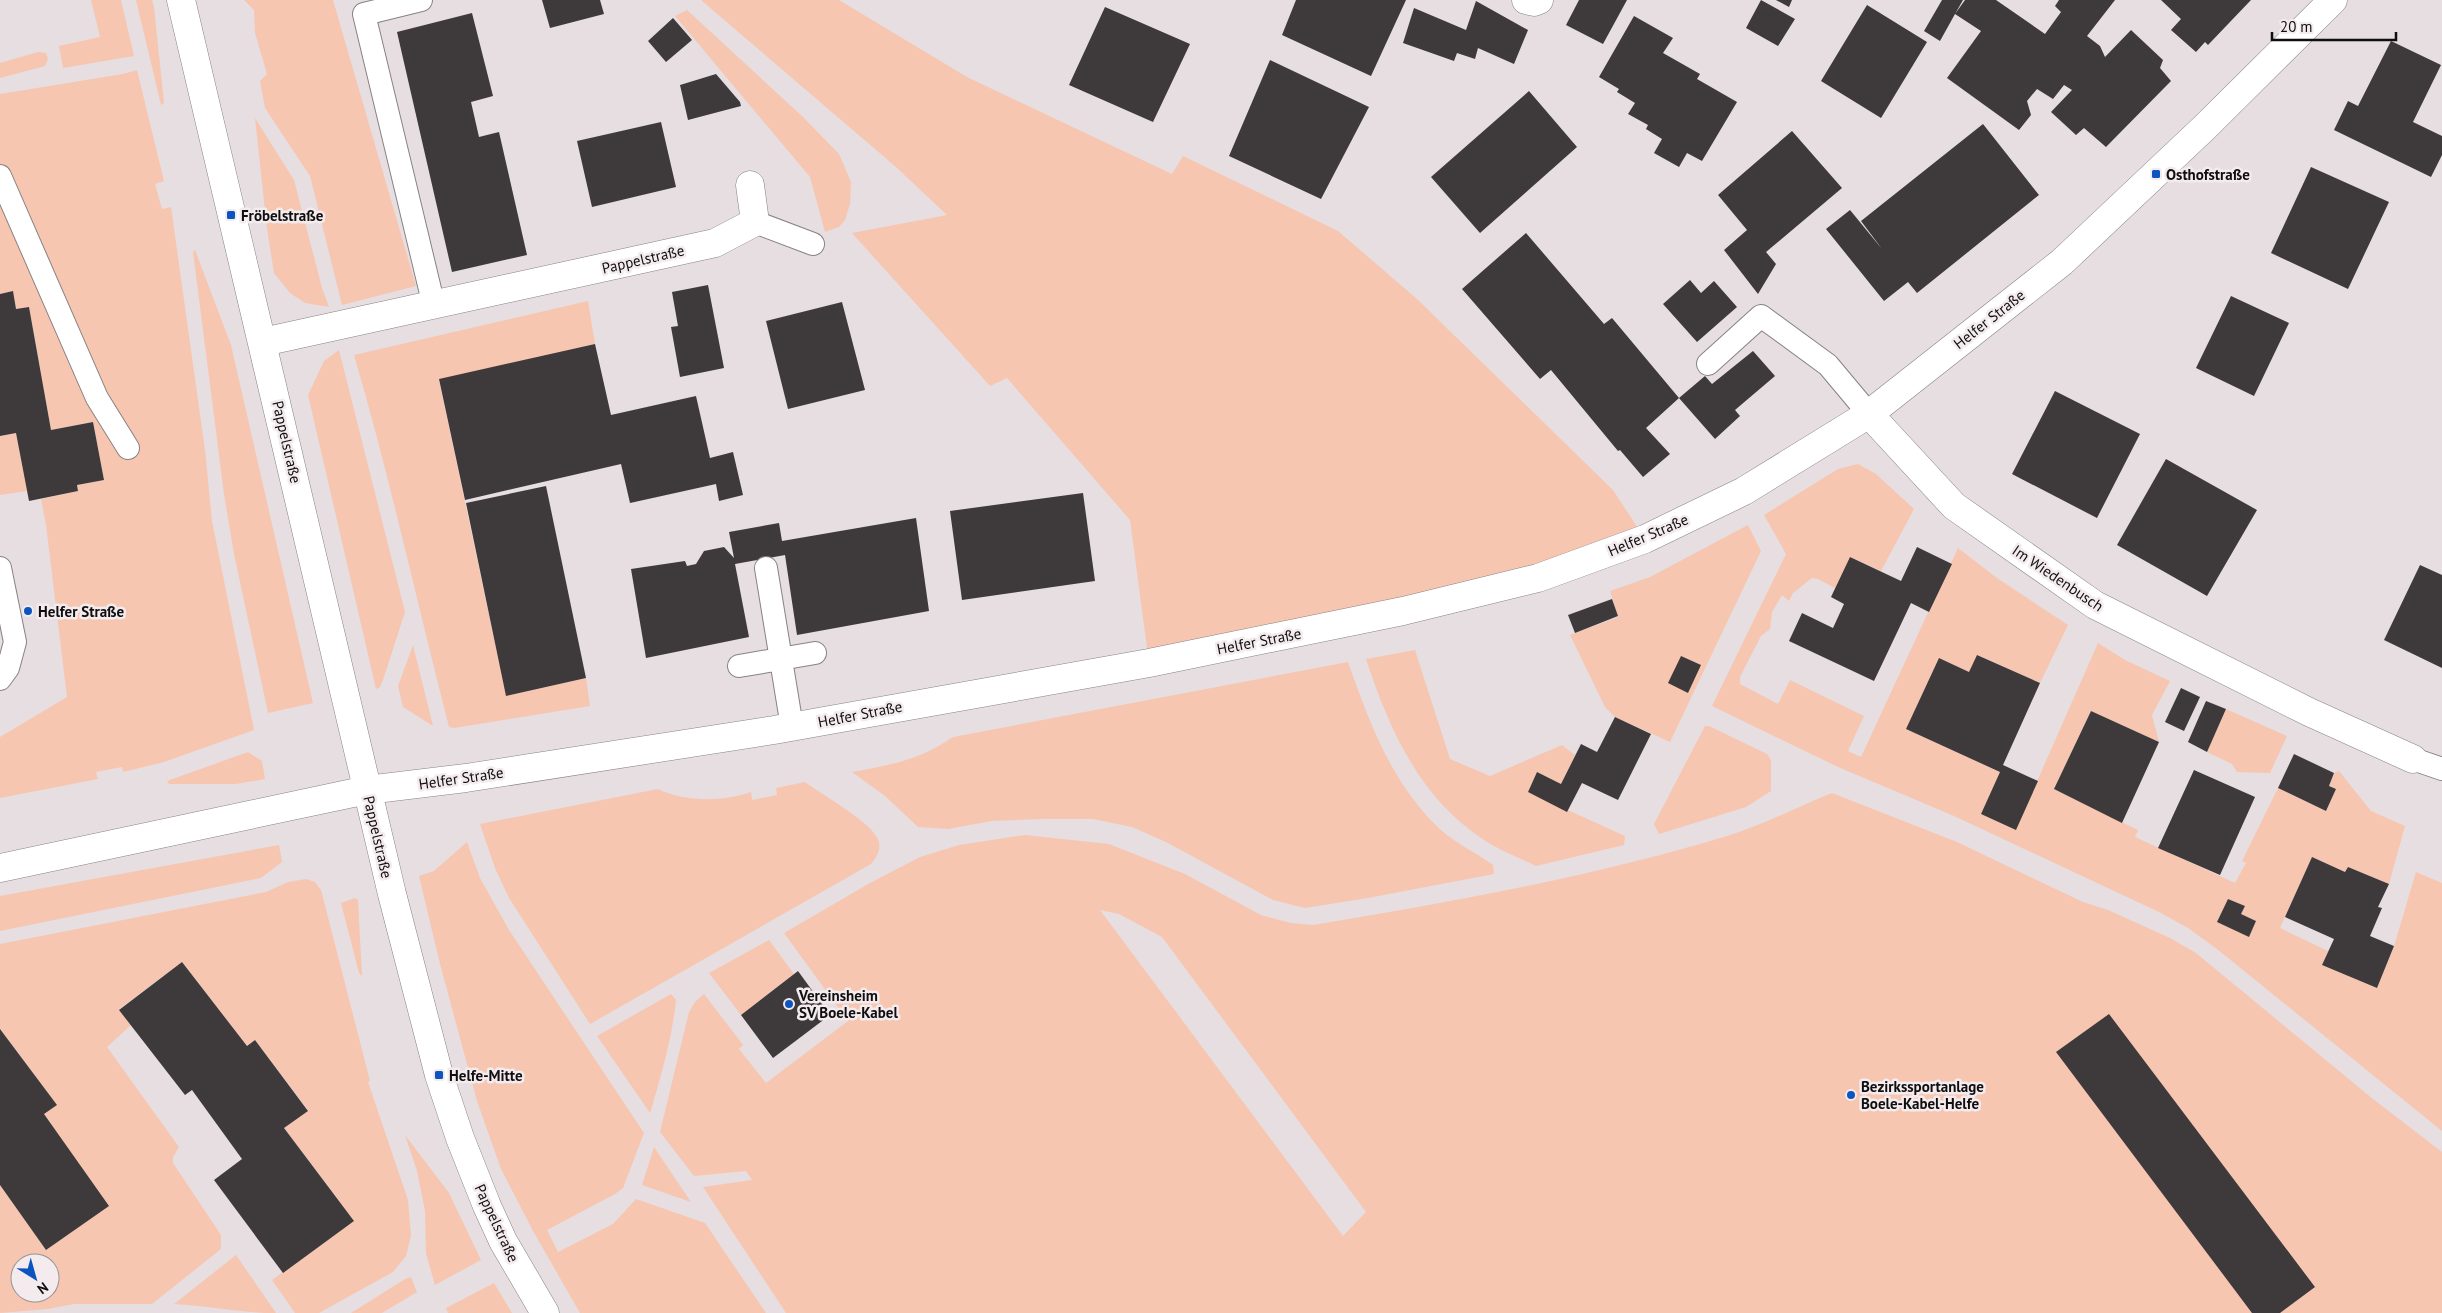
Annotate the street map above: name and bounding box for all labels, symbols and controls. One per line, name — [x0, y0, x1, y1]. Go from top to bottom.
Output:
scale bar — [2272, 10, 2396, 42]
text: 20 m — [2280, 17, 2313, 36]
place label: Osthofstraße — [2166, 165, 2250, 184]
marker: Osthofstraße — [2150, 168, 2162, 180]
place label: Fröbelstraße — [241, 206, 324, 225]
marker: Fröbelstraße — [225, 209, 237, 221]
street label: Pappelstraße — [600, 240, 686, 278]
street label: Helfer Straße — [1949, 285, 2029, 353]
street label: Pappelstraße — [268, 399, 306, 485]
street label: Helfer Straße — [1605, 510, 1691, 560]
street label: Im Wiedenbusch — [2009, 541, 2107, 615]
place label: Helfer Straße — [38, 602, 125, 621]
marker: Helfer Straße — [22, 605, 34, 617]
street label: Helfer Straße — [1215, 624, 1303, 658]
street label: Helfer Straße — [816, 697, 904, 731]
street label: Helfer Straße — [417, 763, 505, 793]
street label: Pappelstraße — [359, 794, 397, 880]
place label: Vereinsheim SV Boele-Kabel — [798, 986, 898, 1022]
marker: Vereinsheim SV Boele-Kabel — [783, 998, 795, 1010]
place label: Helfe-Mitte — [449, 1066, 523, 1085]
marker: Helfe-Mitte — [433, 1069, 445, 1081]
place label: Bezirkssportanlage Boele-Kabel-Helfe — [1861, 1077, 1984, 1113]
marker: Bezirkssportanlage Boele-Kabel-Helfe — [1845, 1089, 1857, 1101]
street label: Pappelstraße — [471, 1181, 523, 1265]
north arrow — [10, 1253, 60, 1303]
text: N — [34, 1278, 52, 1298]

